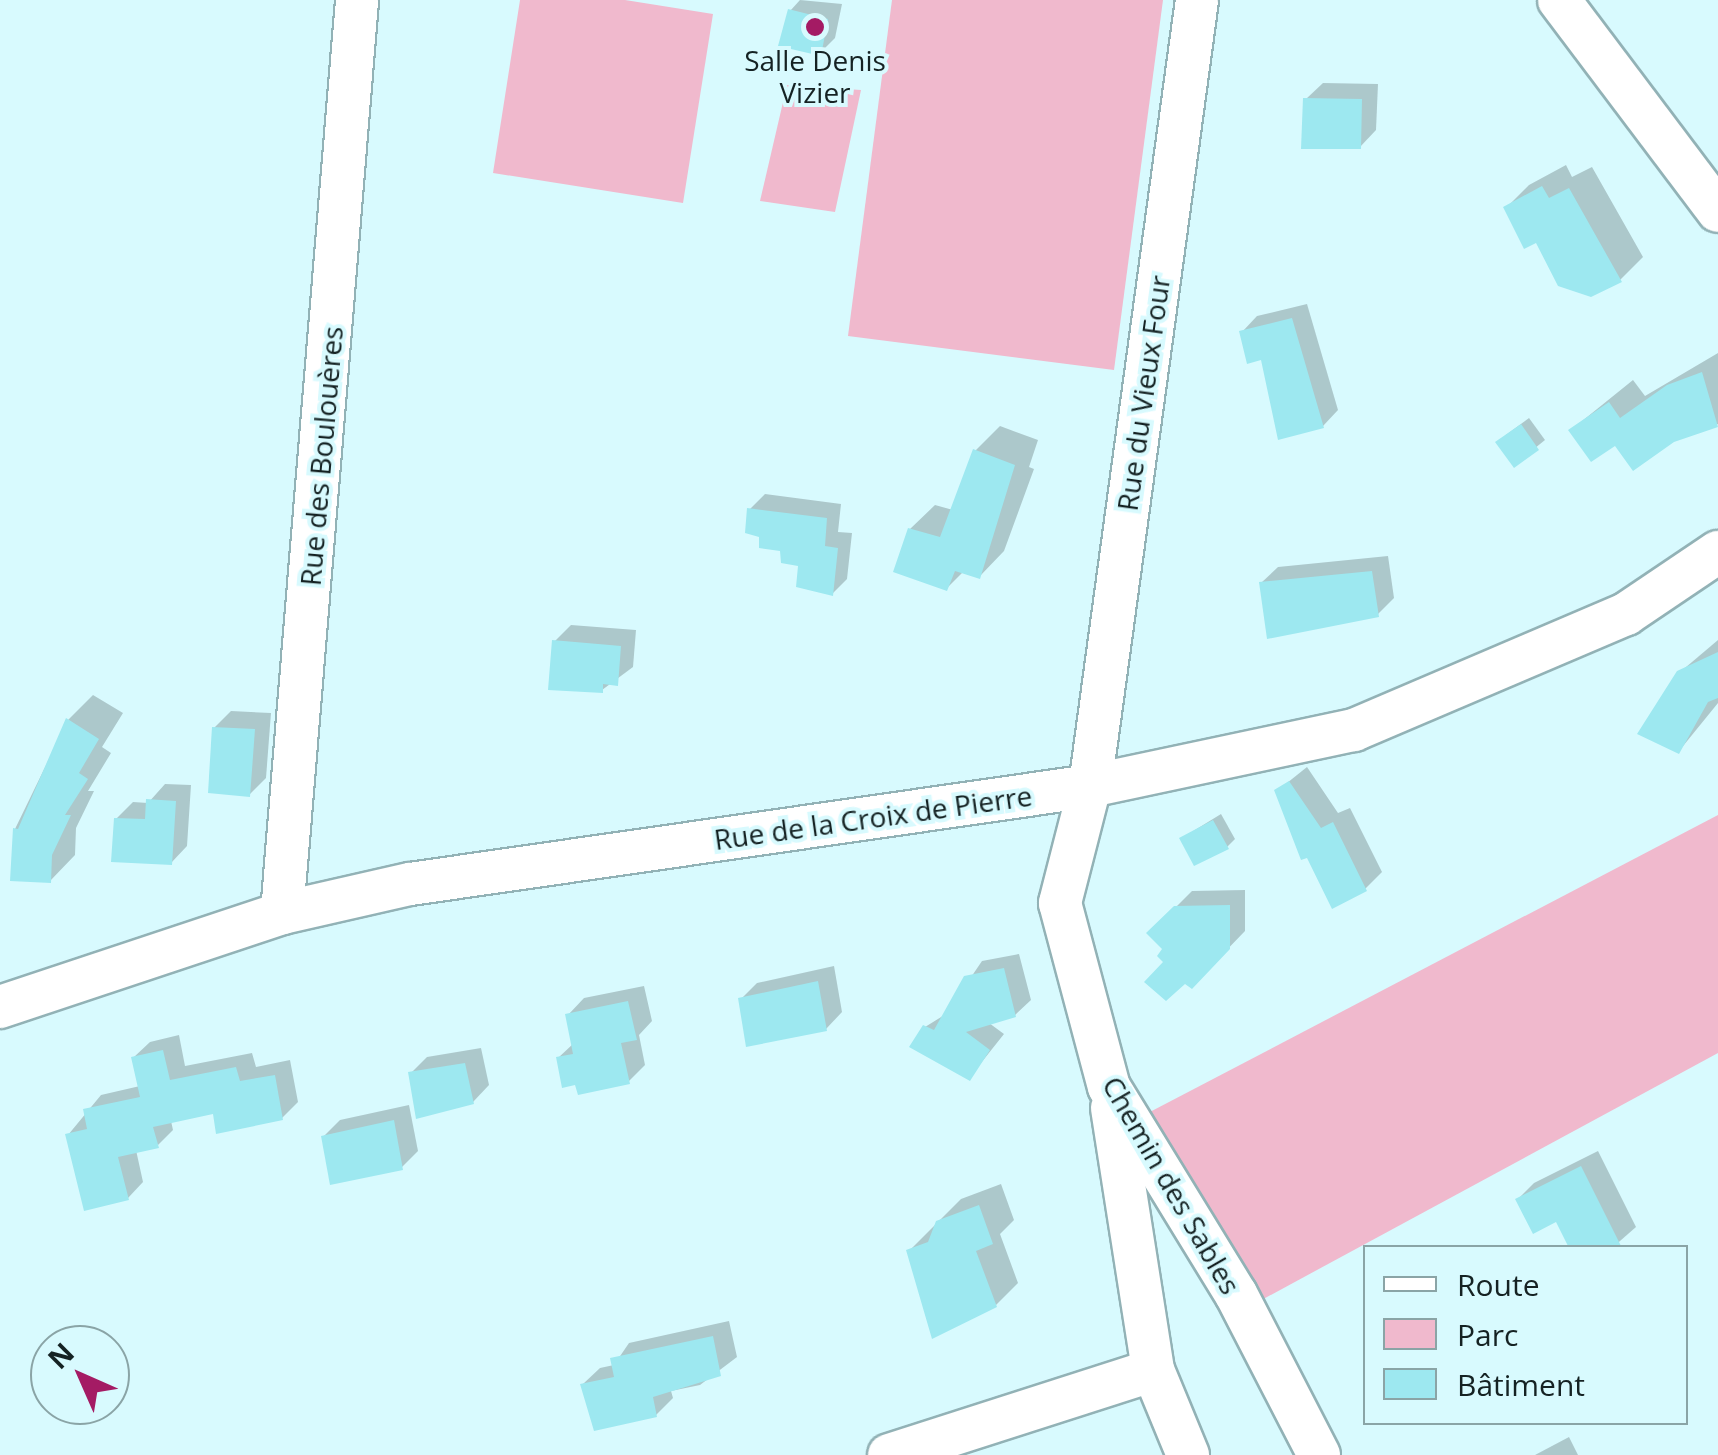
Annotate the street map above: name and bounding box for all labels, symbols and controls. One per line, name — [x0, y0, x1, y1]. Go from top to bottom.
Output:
marker: Salle Denis Vizier — [804, 16, 826, 38]
place label: Salle Denis Vizier — [744, 43, 886, 109]
street label: Rue du Vieux Four — [1110, 273, 1176, 513]
street label: Rue des Boulouères — [293, 325, 349, 587]
street label: Rue de la Croix de Pierre — [712, 778, 1034, 856]
street label: Chemin des Sables — [1096, 1070, 1248, 1300]
legend — [1363, 1245, 1688, 1425]
text: Route — [1457, 1264, 1540, 1305]
text: Parc — [1457, 1314, 1518, 1355]
north arrow — [30, 1325, 130, 1425]
text: N — [39, 1334, 82, 1377]
text: Bâtiment — [1457, 1364, 1585, 1405]

